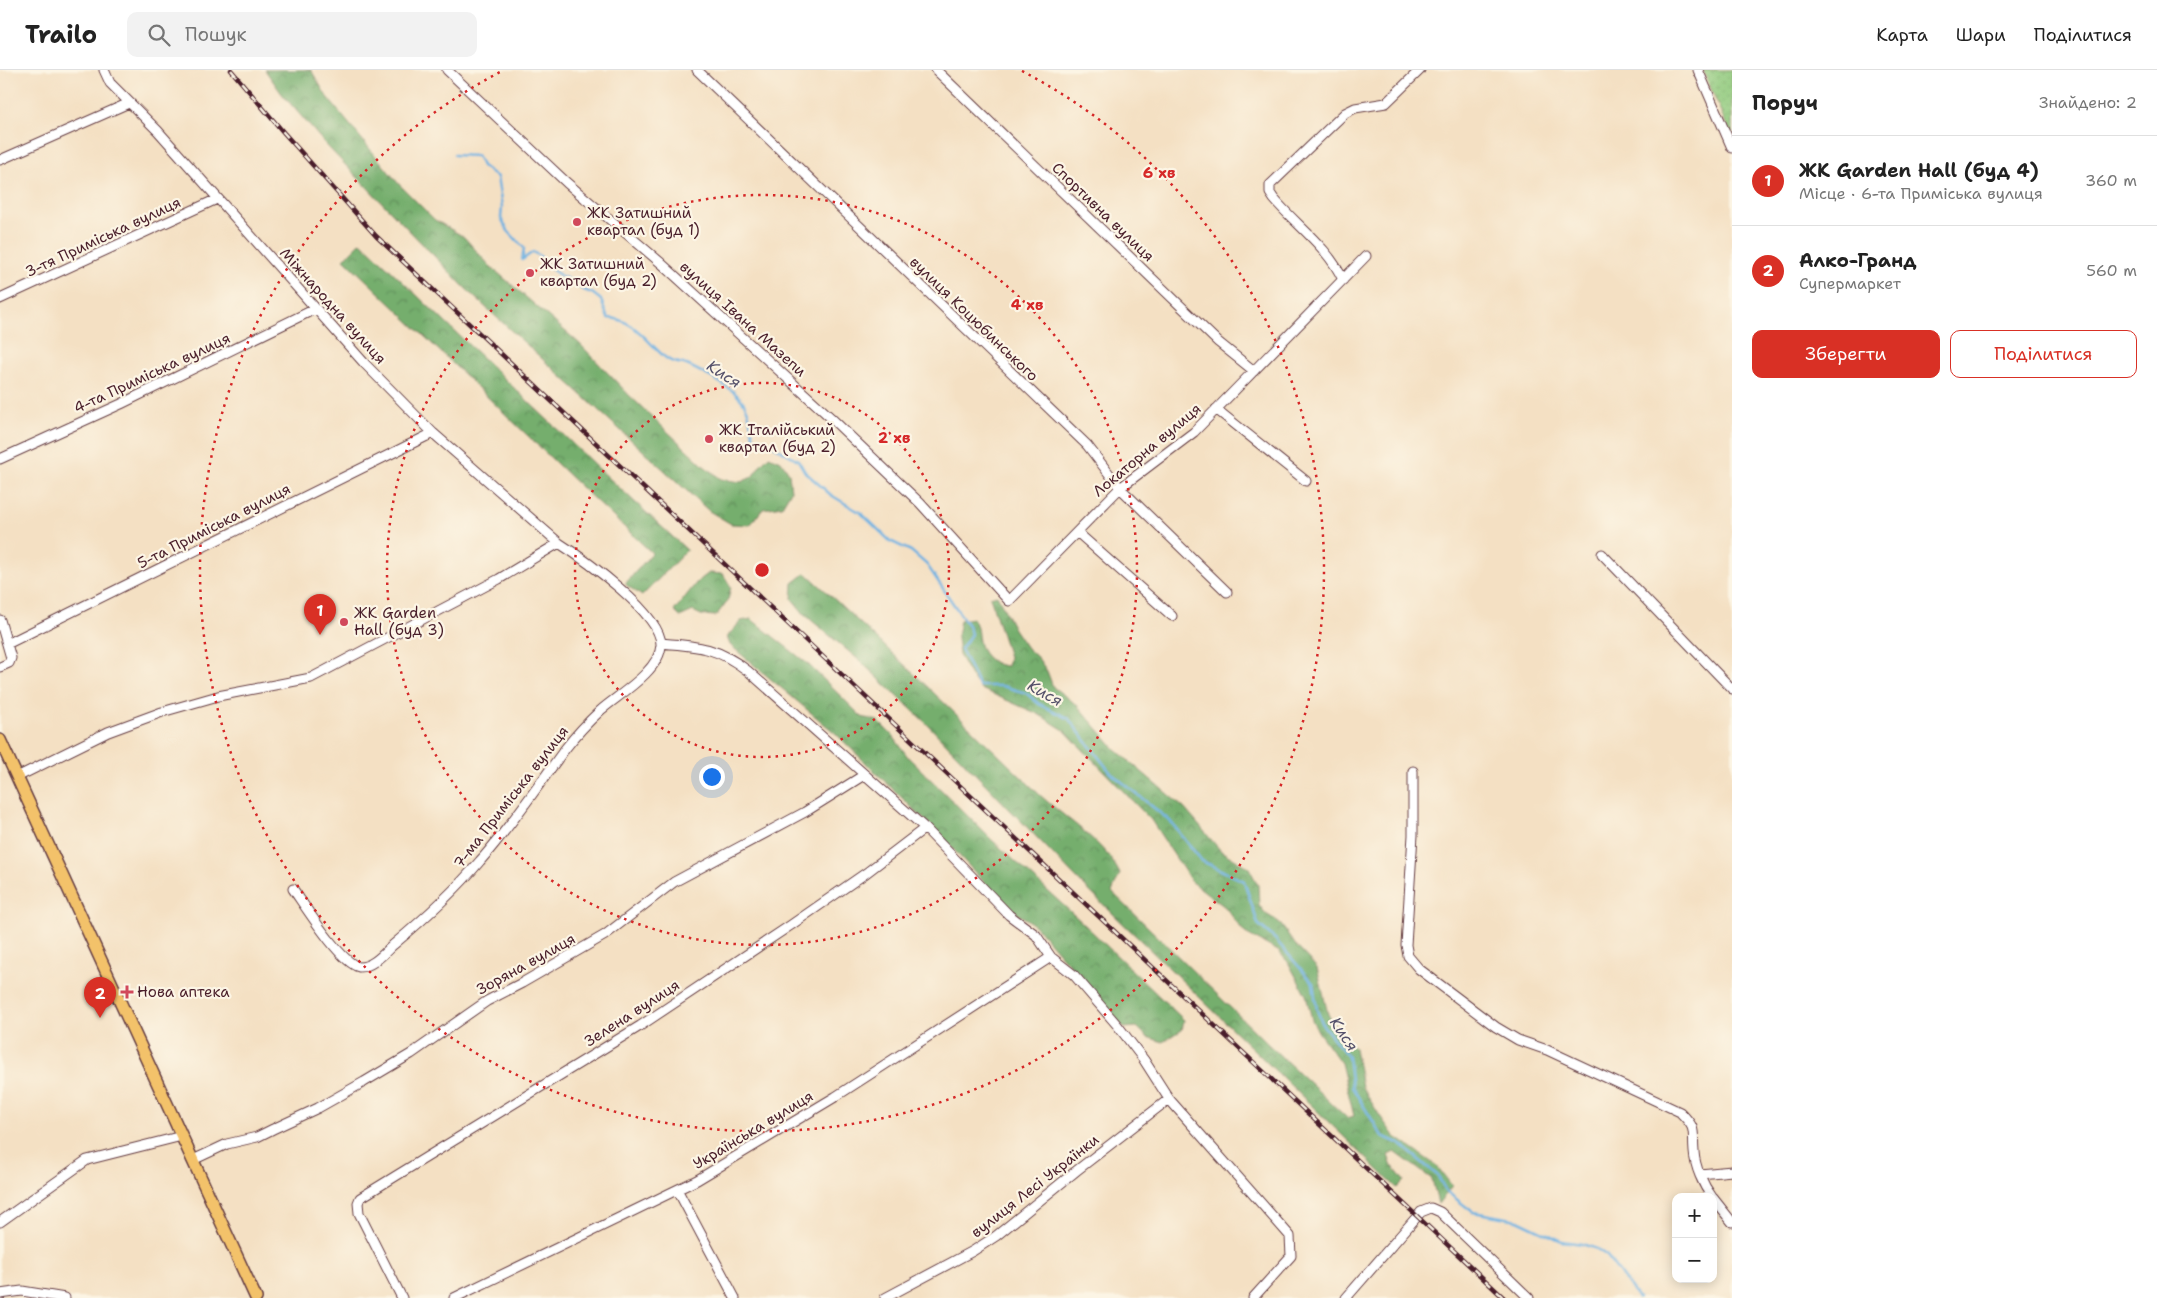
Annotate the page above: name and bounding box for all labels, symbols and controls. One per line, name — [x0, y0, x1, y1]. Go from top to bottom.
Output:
search box — [127, 12, 477, 57]
text: Trailo — [25, 19, 97, 51]
icon: search — [145, 21, 173, 49]
text: Пошук — [185, 22, 247, 47]
text: Карта — [1876, 23, 1928, 47]
text: Шари — [1956, 23, 2006, 47]
text: Поділитися — [2034, 23, 2132, 47]
text: Поруч — [1752, 89, 1818, 117]
text: Знайдено: 2 — [2039, 92, 2137, 113]
street label: Спортивна вулиця — [1047, 158, 1159, 266]
text: ЖК Garden Hall (буд 4) — [1799, 158, 2039, 183]
text: 6 хв — [1143, 163, 1175, 183]
text: 1 — [1764, 170, 1772, 191]
text: 360 m — [2085, 170, 2137, 191]
text: Місце · 6-та Приміська вулиця — [1799, 183, 2043, 204]
street label: 3-тя Приміська вулиця — [22, 192, 184, 282]
place label: ЖК Затишний квартал (буд 1) — [587, 203, 700, 240]
marker: ЖК Затишний квартал (буд 1) — [571, 216, 583, 228]
street label: Міжнародна вулиця — [275, 244, 391, 368]
text: Алко-Гранд — [1799, 248, 1917, 273]
street label: вулиця Коцюбинського — [905, 252, 1043, 386]
place label: ЖК Затишний квартал (буд 2) — [540, 254, 657, 291]
street label: вулиця Івана Мазепи — [675, 257, 811, 381]
text: 2 — [1762, 260, 1774, 281]
text: 560 m — [2086, 260, 2137, 281]
marker: ЖК Затишний квартал (буд 2) — [524, 267, 536, 279]
text: Супермаркет — [1799, 273, 1901, 294]
text: 4 хв — [1011, 295, 1043, 315]
street label: 4-та Приміська вулиця — [70, 328, 234, 418]
button: Зберегти — [1752, 330, 1940, 378]
button: Поділитися — [1950, 330, 2137, 378]
water label: Кися — [703, 355, 745, 393]
street label: Локаторна вулиця — [1089, 399, 1205, 501]
place label: ЖК Італійський квартал (буд 2) — [719, 420, 836, 457]
text: 2 хв — [878, 428, 910, 448]
marker: ЖК Італійський квартал (буд 2) — [703, 433, 715, 445]
street label: 5-та Приміська вулиця — [134, 479, 294, 573]
centre of rings — [753, 561, 771, 579]
pin: 1 — [304, 594, 336, 635]
place label: ЖК Garden Hall (буд 3) — [354, 603, 444, 640]
marker: ЖК Garden Hall (буд 3) — [338, 616, 350, 628]
water label: Кися — [1024, 675, 1066, 711]
street label: 7-ма Приміська вулиця — [449, 722, 573, 872]
your location — [699, 764, 725, 790]
street label: Зоряна вулиця — [473, 929, 579, 999]
street label: Зелена вулиця — [581, 975, 683, 1051]
pin: 2 — [84, 977, 116, 1018]
place label: Нова аптека — [137, 982, 230, 1002]
marker: Нова аптека — [121, 986, 133, 998]
water label: Кися — [1325, 1013, 1363, 1055]
street label: Українська вулиця — [689, 1086, 817, 1174]
street label: вулиця Лесі Українки — [967, 1130, 1103, 1242]
map controls — [1672, 1193, 1717, 1283]
button: + — [1672, 1193, 1717, 1238]
button: − — [1672, 1238, 1717, 1283]

